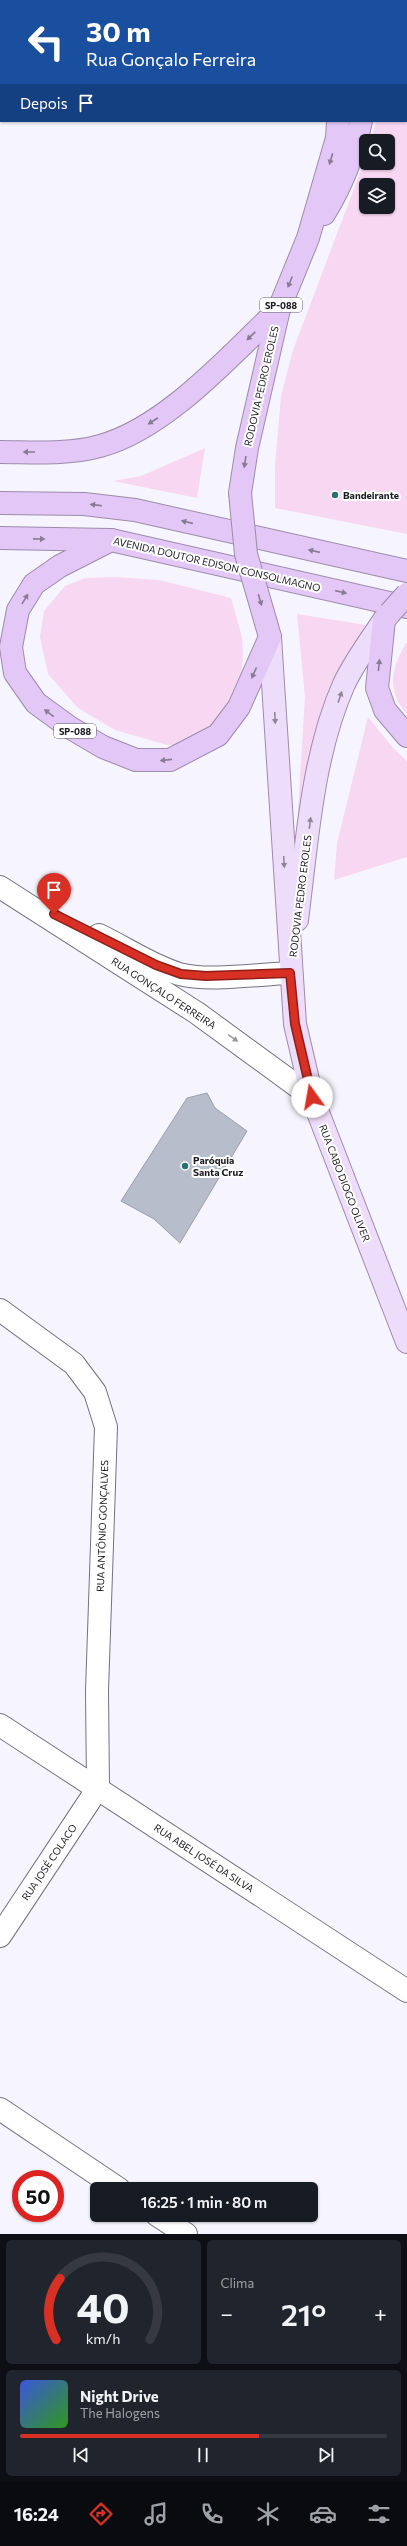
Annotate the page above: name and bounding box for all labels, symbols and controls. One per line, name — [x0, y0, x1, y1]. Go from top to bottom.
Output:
text: 30 m — [86, 14, 151, 48]
icon: left — [20, 16, 72, 68]
text: Rua Gonçalo Ferreira — [86, 48, 256, 70]
icon: arrive — [75, 92, 97, 114]
text: Depois — [20, 94, 67, 112]
map controls — [359, 134, 395, 214]
button: search — [359, 134, 395, 170]
one-way arrow — [328, 153, 334, 165]
button: layers — [359, 178, 395, 214]
one-way arrow — [287, 277, 293, 289]
road number: SP-088 — [260, 298, 302, 312]
street label: RODOVIA PEDRO EROLES — [241, 325, 281, 447]
one-way arrow — [246, 331, 256, 341]
one-way arrow — [148, 417, 158, 425]
one-way arrow — [22, 449, 35, 455]
one-way arrow — [242, 456, 248, 468]
place label: Bandeirante — [343, 489, 399, 501]
marker: Bandeirante — [330, 490, 340, 500]
one-way arrow — [90, 502, 102, 508]
one-way arrow — [181, 519, 193, 525]
street label: AVENIDA DOUTOR EDISON CONSOLMAGNO — [112, 534, 322, 594]
one-way arrow — [33, 536, 46, 542]
one-way arrow — [308, 547, 320, 553]
one-way arrow — [334, 589, 347, 595]
one-way arrow — [21, 593, 28, 605]
one-way arrow — [257, 594, 263, 606]
one-way arrow — [376, 659, 382, 671]
one-way arrow — [251, 667, 257, 679]
one-way arrow — [337, 691, 343, 703]
one-way arrow — [44, 709, 55, 717]
one-way arrow — [272, 712, 279, 724]
road number: SP-088 — [54, 724, 96, 738]
one-way arrow — [160, 756, 173, 763]
one-way arrow — [306, 817, 313, 829]
street label: RODOVIA PEDRO EROLES — [287, 834, 313, 958]
one-way arrow — [280, 856, 287, 868]
pin — [37, 873, 71, 914]
icon: arrive — [43, 879, 65, 901]
street label: RUA GONÇALO FERREIRA — [110, 955, 219, 1031]
one-way arrow — [228, 1034, 238, 1042]
position arrow — [291, 1076, 333, 1118]
street label: RUA CABO DIOGO OLIVER — [317, 1123, 373, 1244]
place label: Paróquia Santa Cruz — [193, 1154, 243, 1178]
marker: Paróquia Santa Cruz — [180, 1161, 190, 1171]
street label: RUA ANTÔNIO GONÇALVES — [94, 1460, 110, 1592]
street label: RUA ABEL JOSÉ DA SILVA — [152, 1821, 256, 1895]
street label: RUA JOSÉ COLACO — [19, 1822, 79, 1902]
speed limit sign: 50 — [12, 2170, 64, 2222]
text: 16:25 · 1 min · 80 m — [141, 2193, 267, 2211]
text: Clima — [221, 2275, 254, 2291]
text: 40 — [77, 2281, 130, 2332]
text: 21° — [281, 2295, 326, 2332]
text: − — [221, 2300, 233, 2327]
text: + — [374, 2300, 387, 2327]
text: km/h — [86, 2329, 121, 2347]
text: Night Drive — [80, 2387, 159, 2405]
text: The Halogens — [80, 2405, 160, 2421]
icon: previous — [70, 2444, 92, 2466]
icon: pause — [192, 2444, 214, 2466]
icon: next — [315, 2444, 337, 2466]
icon: directions — [87, 2500, 115, 2528]
icon: music — [142, 2500, 170, 2528]
icon: phone — [198, 2500, 226, 2528]
icon: climate — [254, 2500, 282, 2528]
icon: car — [309, 2500, 337, 2528]
icon: filters — [365, 2500, 393, 2528]
text: 16:24 — [14, 2503, 59, 2525]

